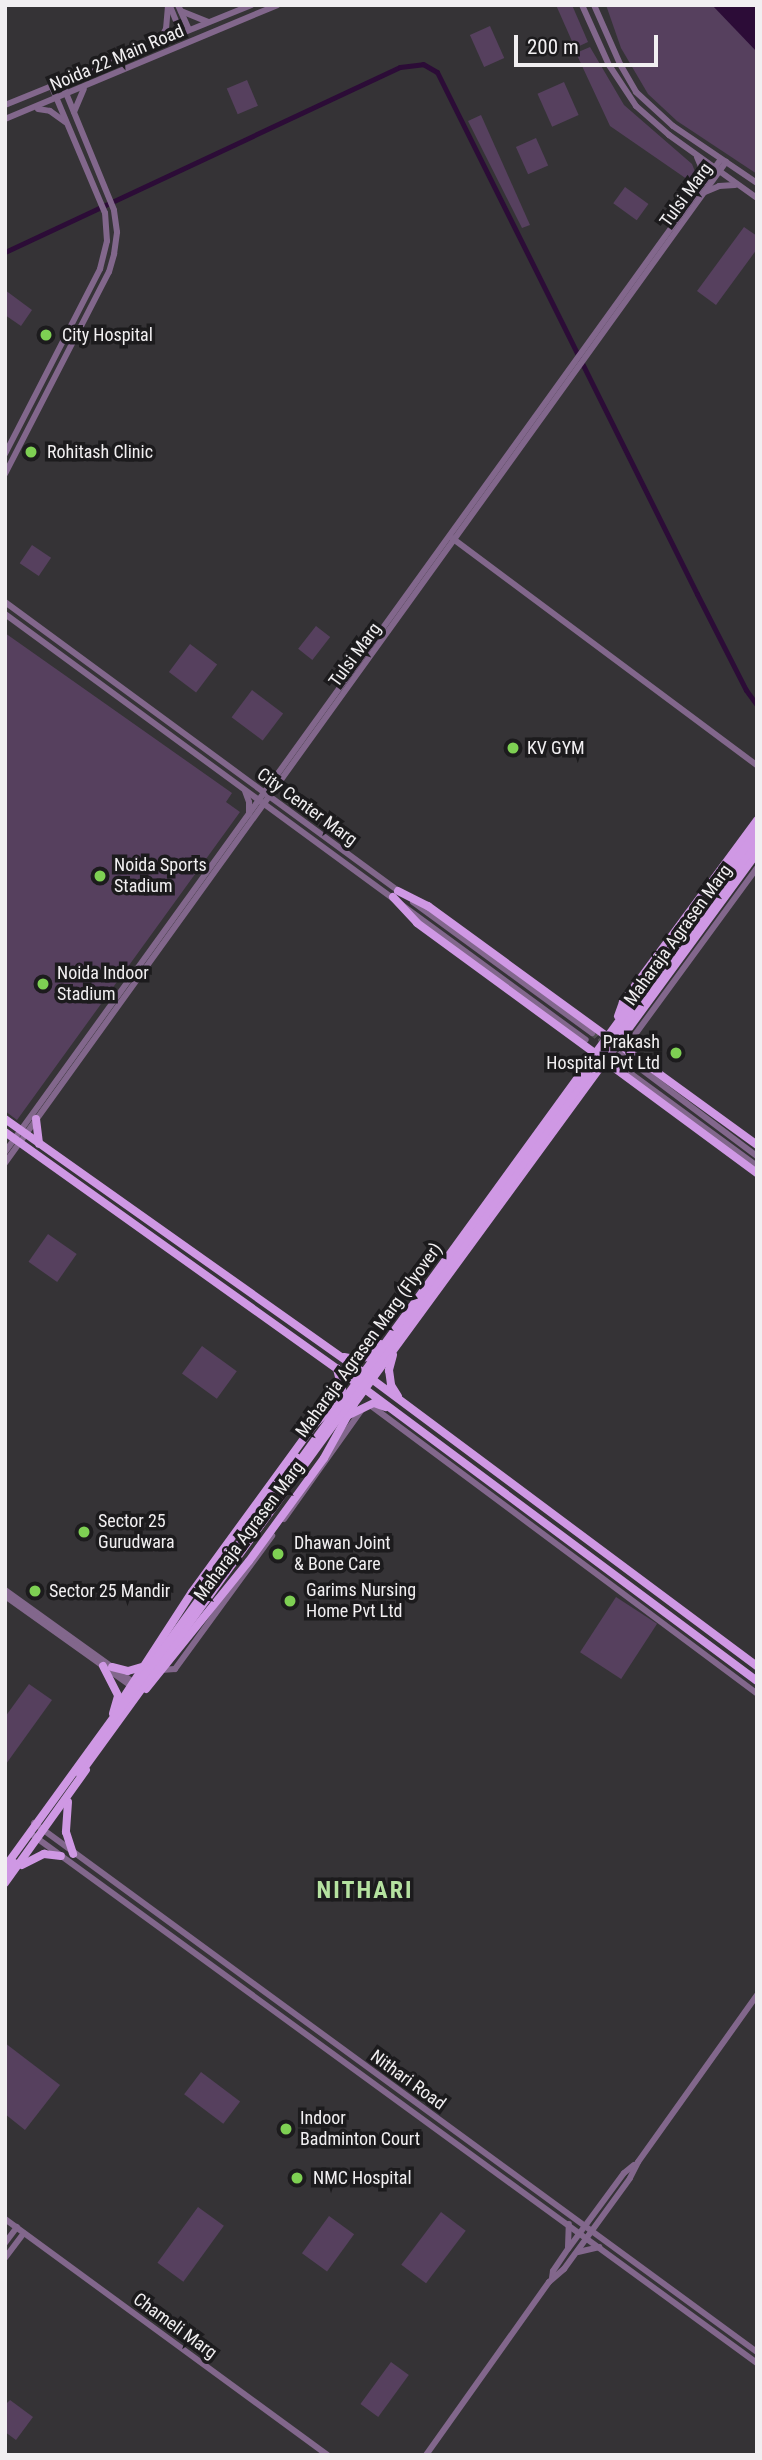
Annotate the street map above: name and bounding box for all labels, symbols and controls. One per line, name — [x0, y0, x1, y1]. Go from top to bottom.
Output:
street label: Noida 22 Main Road — [47, 20, 187, 96]
scale bar — [517, 21, 660, 65]
text: 200 m — [527, 35, 579, 59]
street label: Tulsi Marg — [655, 159, 717, 231]
place label: City Hospital — [62, 324, 153, 346]
marker: City Hospital — [36, 325, 56, 345]
place label: Rohitash Clinic — [47, 441, 153, 463]
marker: Rohitash Clinic — [21, 442, 41, 462]
street label: Tulsi Marg — [324, 619, 386, 691]
place label: KV GYM — [527, 737, 585, 759]
marker: KV GYM — [505, 740, 521, 756]
street label: City Center Marg — [253, 763, 361, 851]
place label: Noida Sports Stadium — [114, 855, 207, 898]
street label: Maharaja Agrasen Marg — [620, 860, 736, 1010]
marker: Noida Sports Stadium — [92, 868, 108, 884]
place label: Noida Indoor Stadium — [57, 963, 149, 1006]
marker: Noida Indoor Stadium — [35, 976, 51, 992]
place label: Prakash Hospital Pvt Ltd — [546, 1032, 660, 1074]
marker: Prakash Hospital Pvt Ltd — [666, 1043, 686, 1063]
street label: Maharaja Agrasen Marg (Flyover) — [291, 1239, 447, 1441]
street label: Maharaja Agrasen Marg — [190, 1457, 308, 1605]
place label: Sector 25 Gurudwara — [98, 1511, 175, 1554]
marker: Sector 25 Gurudwara — [76, 1524, 92, 1540]
place label: Dhawan Joint & Bone Care — [294, 1533, 391, 1576]
marker: Dhawan Joint & Bone Care — [268, 1544, 288, 1564]
place label: Sector 25 Mandir — [49, 1580, 170, 1602]
place label: Garims Nursing Home Pvt Ltd — [306, 1580, 416, 1622]
marker: Sector 25 Mandir — [27, 1583, 43, 1599]
marker: Garims Nursing Home Pvt Ltd — [280, 1591, 300, 1611]
district label: NITHARI — [317, 1877, 413, 1905]
street label: Nithari Road — [366, 2045, 450, 2115]
place label: Indoor Badminton Court — [300, 2108, 420, 2150]
marker: Indoor Badminton Court — [278, 2121, 294, 2137]
place label: NMC Hospital — [313, 2167, 412, 2189]
marker: NMC Hospital — [287, 2168, 307, 2188]
street label: Chameli Marg — [129, 2288, 221, 2364]

